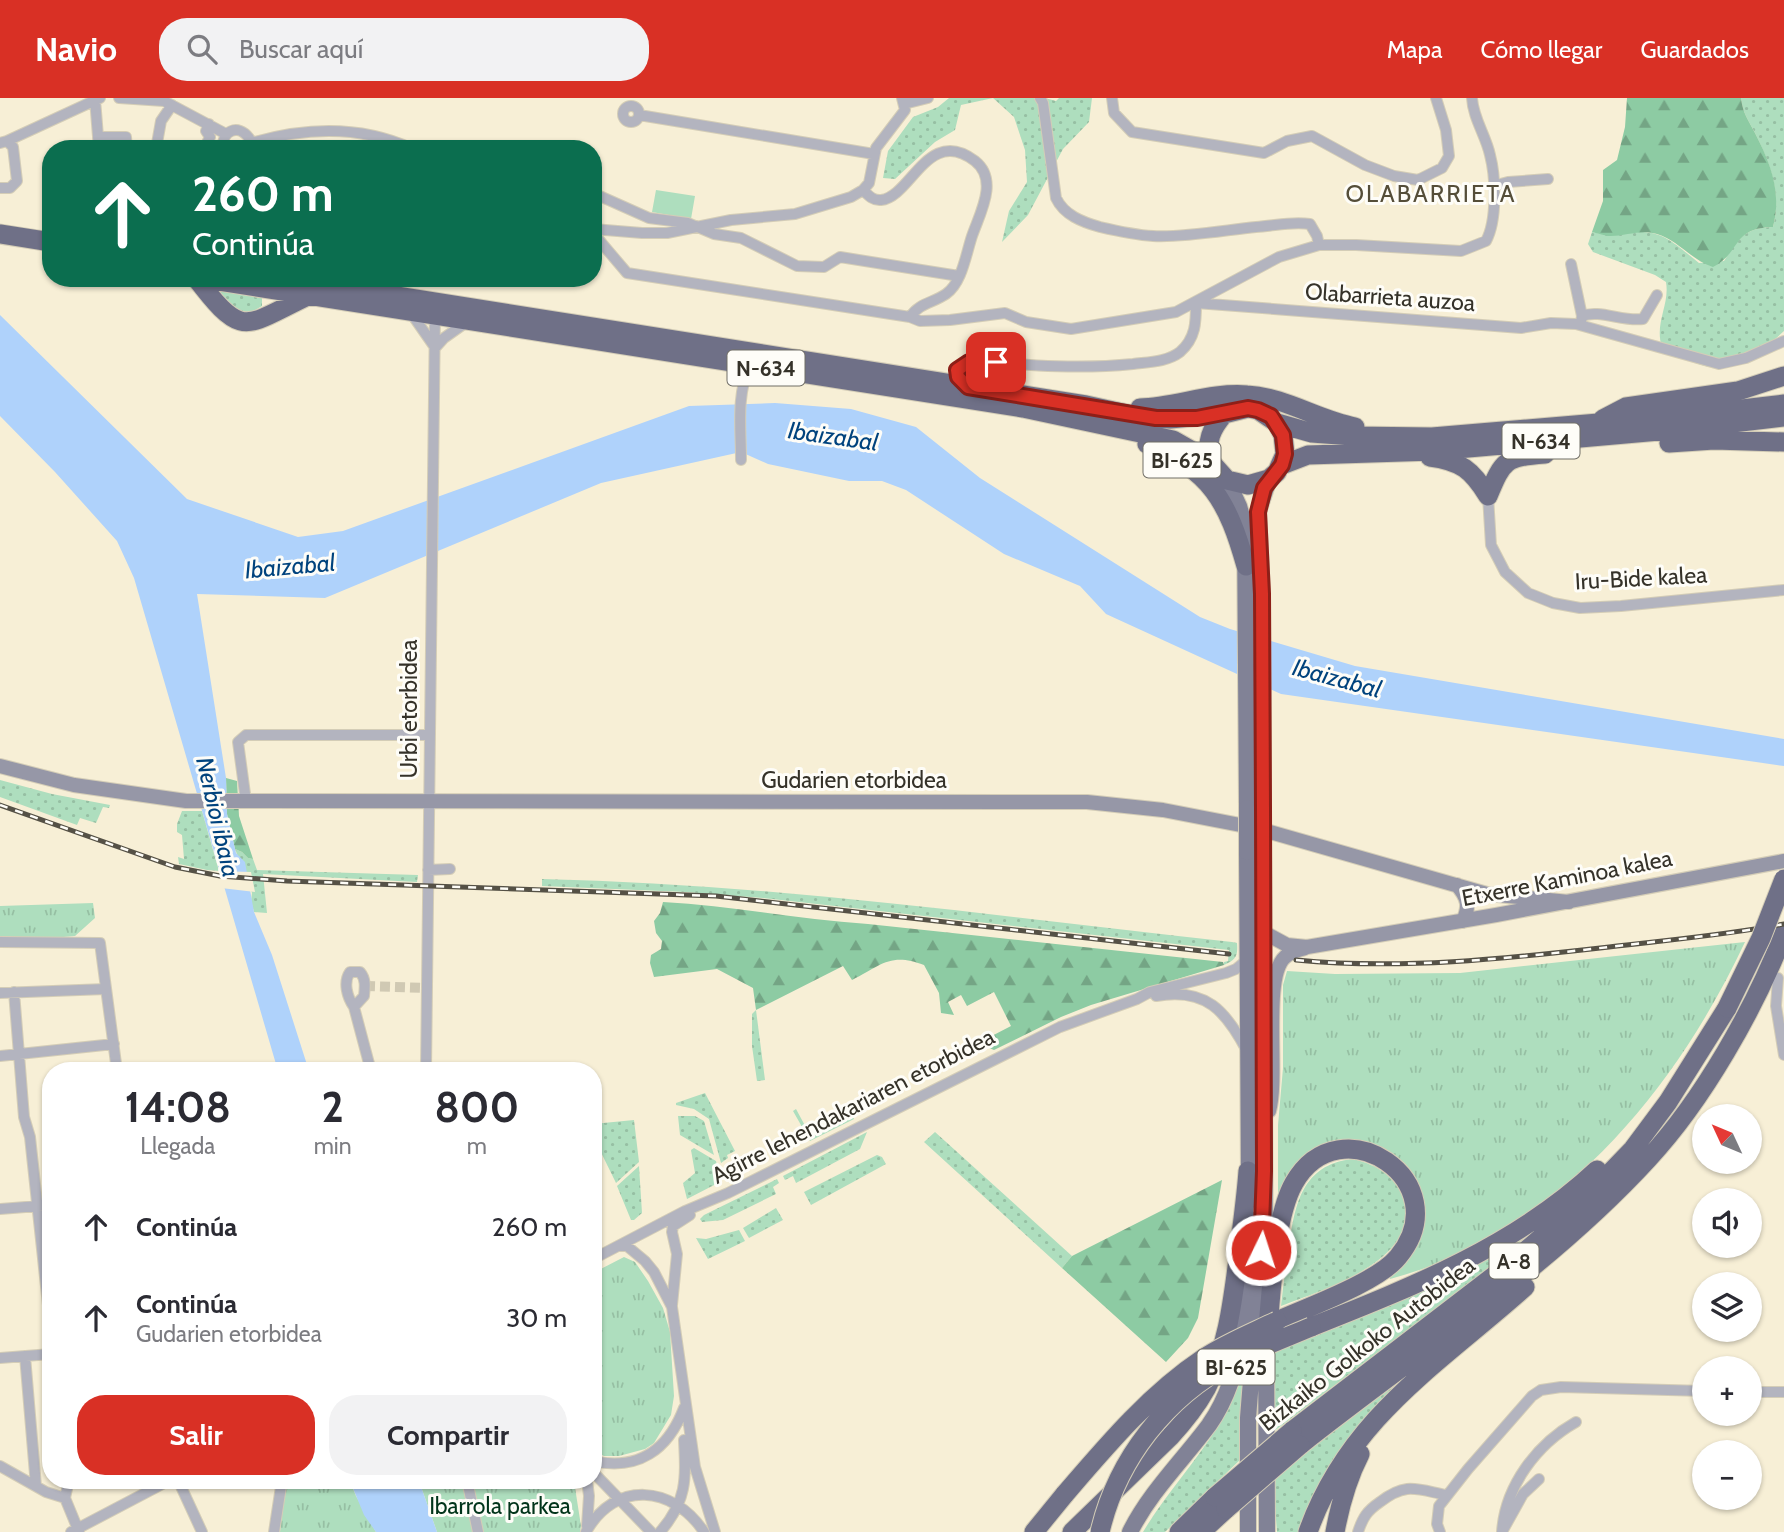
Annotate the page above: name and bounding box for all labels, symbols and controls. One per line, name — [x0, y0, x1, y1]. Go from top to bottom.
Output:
search box — [159, 18, 649, 81]
text: Navio — [35, 29, 117, 69]
icon: search — [183, 30, 221, 68]
text: Buscar aquí — [239, 33, 363, 65]
text: Mapa — [1387, 35, 1443, 64]
text: Cómo llegar — [1481, 35, 1602, 64]
text: Guardados — [1640, 35, 1749, 64]
text: 260 m — [192, 164, 334, 223]
icon: ahead — [77, 168, 168, 259]
district label: OLABARRIETA — [1345, 179, 1517, 208]
text: Continúa — [192, 224, 314, 263]
street label: Olabarrieta auzoa — [1304, 277, 1476, 317]
pin — [966, 332, 1026, 392]
icon: arrive — [977, 343, 1015, 381]
road number: N-634 — [728, 350, 804, 386]
water label: Ibaizabal — [786, 415, 880, 457]
road number: N-634 — [1502, 424, 1580, 458]
road number: BI-625 — [1144, 442, 1220, 478]
water label: Ibaizabal — [244, 548, 337, 584]
street label: Iru-Bide kalea — [1574, 561, 1708, 595]
street label: Urbi etorbidea — [395, 640, 423, 778]
water label: Ibaizabal — [1289, 652, 1385, 704]
water label: Nerbioi ibaia — [190, 754, 246, 880]
street label: Gudarien etorbidea — [761, 766, 947, 794]
street label: Etxerre Kaminoa kalea — [1459, 844, 1675, 912]
street label: Agirre lehendakariaren etorbidea — [707, 1022, 999, 1190]
text: 14:08 — [125, 1081, 231, 1133]
text: 2 — [322, 1081, 344, 1133]
text: 800 — [434, 1081, 519, 1133]
north arrow — [1692, 1104, 1762, 1174]
map controls — [1692, 1104, 1762, 1510]
text: Llegada — [140, 1132, 215, 1160]
text: min — [314, 1132, 352, 1160]
text: m — [467, 1132, 487, 1160]
button: sound — [1692, 1188, 1762, 1258]
icon: ahead — [77, 1208, 115, 1246]
text: Continúa — [136, 1211, 237, 1243]
text: 260 m — [492, 1211, 567, 1243]
position arrow — [1224, 1213, 1298, 1287]
road number: A-8 — [1490, 1244, 1538, 1278]
street label: Bizkaiko Golkoko Autobidea — [1254, 1251, 1480, 1437]
button: layers — [1692, 1272, 1762, 1342]
text: Continúa — [136, 1288, 237, 1320]
icon: ahead — [77, 1299, 115, 1337]
text: 30 m — [506, 1302, 567, 1334]
text: Gudarien etorbidea — [136, 1320, 322, 1348]
road number: BI-625 — [1198, 1350, 1274, 1384]
button: + — [1692, 1356, 1762, 1426]
button: Salir — [77, 1395, 315, 1475]
button: Compartir — [329, 1395, 567, 1475]
button: − — [1692, 1440, 1762, 1510]
park label: Ibarrola parkea — [429, 1492, 571, 1520]

